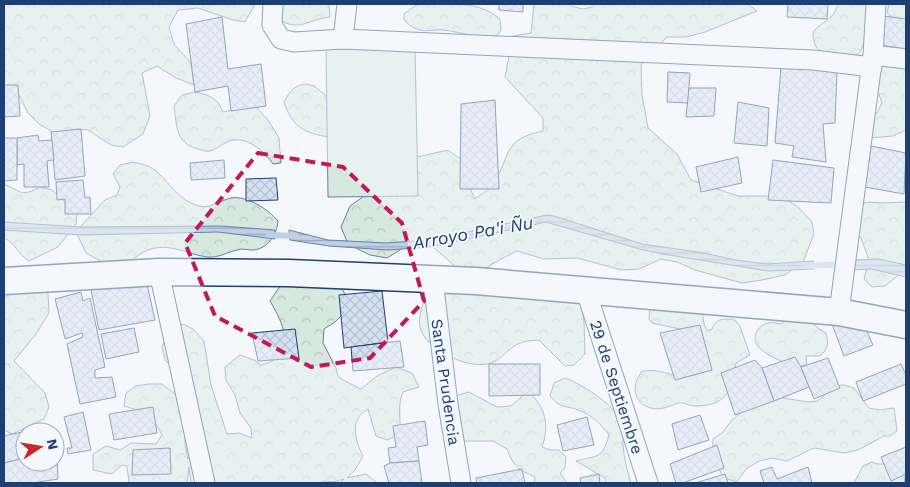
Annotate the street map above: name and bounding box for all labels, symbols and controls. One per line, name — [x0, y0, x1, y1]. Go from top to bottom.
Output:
water label: Arroyo Pa'i Ñu — [410, 212, 535, 254]
street label: Santa Prudencia — [427, 318, 464, 446]
street label: 29 de Septiembre — [586, 318, 647, 457]
north arrow — [15, 422, 65, 472]
text: N — [44, 438, 62, 451]

